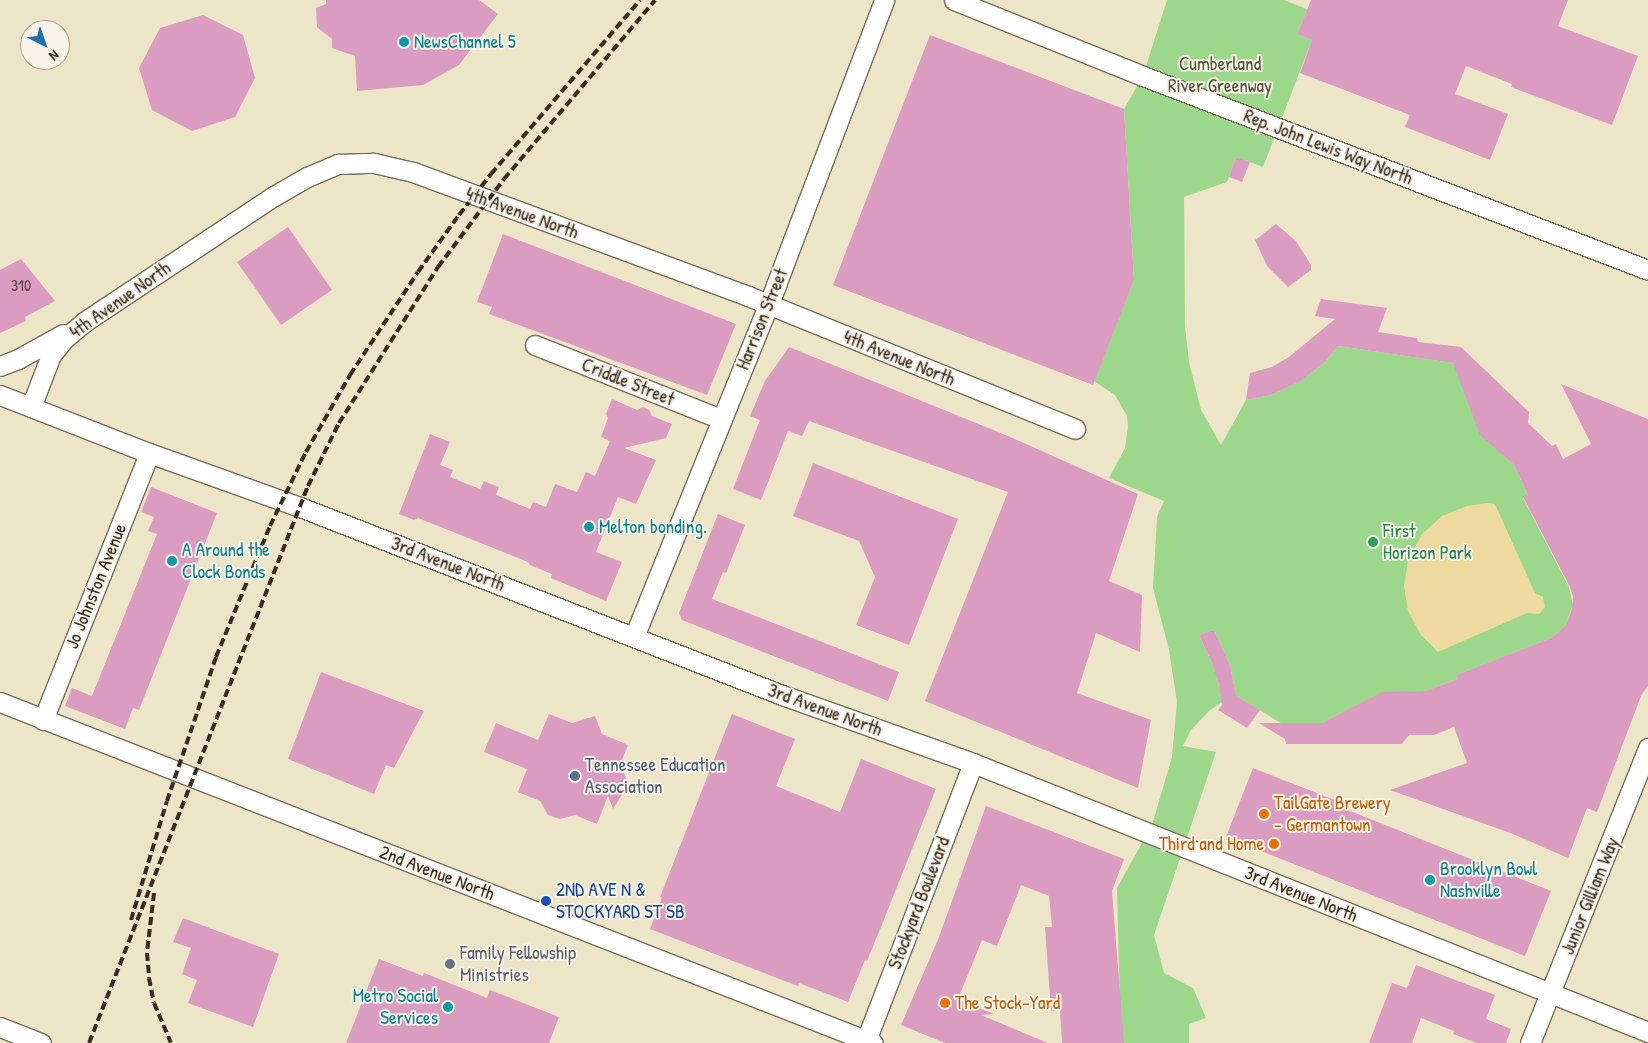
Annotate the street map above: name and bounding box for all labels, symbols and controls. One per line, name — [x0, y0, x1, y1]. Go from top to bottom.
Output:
north arrow — [20, 20, 70, 70]
place label: NewsChannel 5 — [414, 31, 516, 53]
marker: NewsChannel 5 — [398, 36, 410, 48]
text: N — [45, 46, 64, 66]
park label: Cumberland River Greenway — [1168, 53, 1272, 97]
street label: Rep. John Lewis Way North — [1240, 104, 1416, 190]
street label: 4th Avenue North — [463, 182, 581, 244]
street label: 4th Avenue North — [65, 257, 175, 343]
street label: Harrison Street — [731, 265, 793, 373]
house number: 310 — [11, 275, 31, 295]
street label: 4th Avenue North — [840, 325, 958, 391]
street label: Criddle Street — [578, 353, 678, 411]
place label: Melton bonding. — [599, 516, 707, 538]
street label: Jo Johnston Avenue — [61, 520, 131, 652]
place label: First Horizon Park — [1383, 520, 1472, 564]
marker: Melton bonding. — [583, 521, 595, 533]
street label: 3rd Avenue North — [388, 532, 508, 596]
marker: First Horizon Park — [1367, 536, 1379, 548]
place label: A Around the Clock Bonds — [182, 539, 270, 583]
marker: A Around the Clock Bonds — [166, 555, 178, 567]
street label: 3rd Avenue North — [765, 679, 885, 741]
place label: Tennessee Education Association — [585, 754, 726, 798]
marker: Tennessee Education Association — [569, 770, 581, 782]
place label: TailGate Brewery - Germantown — [1274, 792, 1391, 836]
marker: TailGate Brewery - Germantown — [1258, 808, 1270, 820]
place label: Third and Home — [1159, 833, 1264, 855]
street label: Stockyard Boulevard — [883, 834, 955, 972]
street label: Junior Gilliam Way — [1556, 834, 1624, 958]
marker: Third and Home — [1268, 838, 1280, 850]
street label: 2nd Avenue North — [376, 841, 498, 905]
place label: Brooklyn Bowl Nashville — [1440, 858, 1537, 902]
street label: 3rd Avenue North — [1241, 861, 1361, 927]
marker: Brooklyn Bowl Nashville — [1424, 874, 1436, 886]
place label: 2ND AVE N & STOCKYARD ST SB — [556, 879, 685, 923]
marker: 2ND AVE N & STOCKYARD ST SB — [540, 895, 552, 907]
place label: Family Fellowship Ministries — [460, 942, 576, 986]
marker: Family Fellowship Ministries — [444, 958, 456, 970]
place label: Metro Social Services — [353, 985, 438, 1029]
place label: The Stock-Yard — [955, 992, 1060, 1014]
marker: The Stock-Yard — [939, 997, 951, 1009]
marker: Metro Social Services — [442, 1001, 454, 1013]

